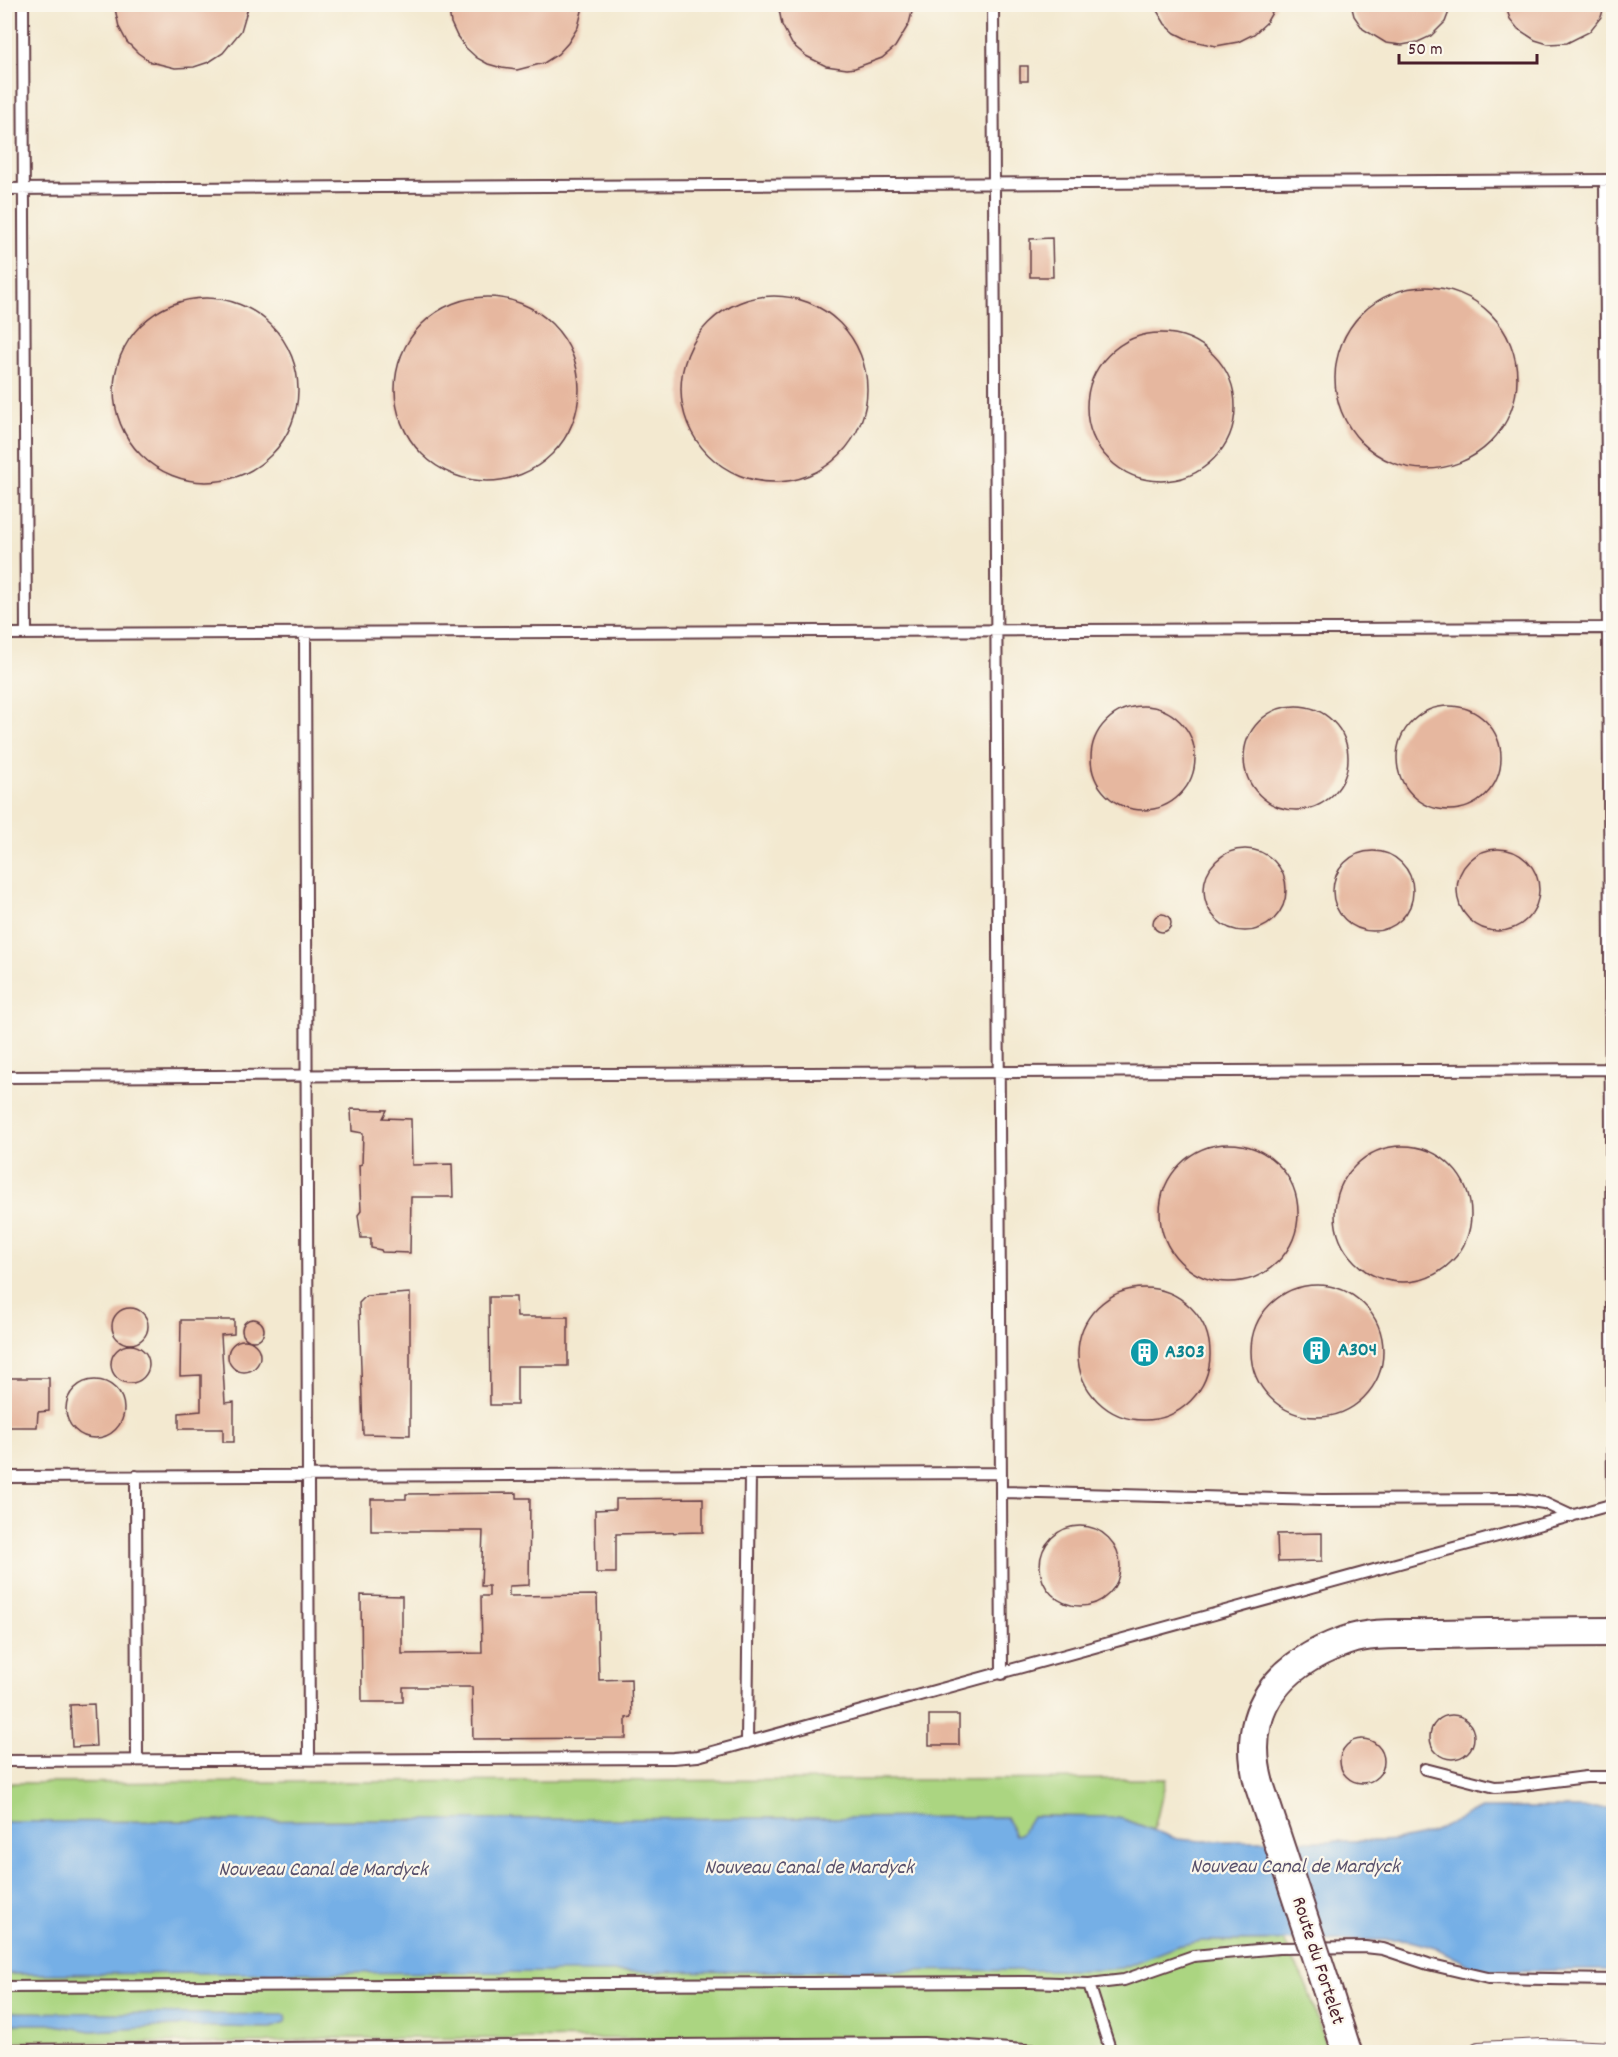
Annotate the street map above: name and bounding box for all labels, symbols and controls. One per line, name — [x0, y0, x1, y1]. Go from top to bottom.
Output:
scale bar — [1399, 27, 1537, 65]
text: 50 m — [1408, 38, 1443, 63]
building icon: A304 — [1301, 1335, 1333, 1367]
building icon: A303 — [1128, 1337, 1160, 1369]
place label: A304 — [1338, 1337, 1377, 1365]
place label: A303 — [1165, 1339, 1205, 1367]
water label: Nouveau Canal de Mardyck — [1190, 1853, 1402, 1883]
water label: Nouveau Canal de Mardyck — [704, 1854, 916, 1884]
water label: Nouveau Canal de Mardyck — [218, 1856, 430, 1886]
street label: Route du Fortelet — [1283, 1893, 1351, 2029]

